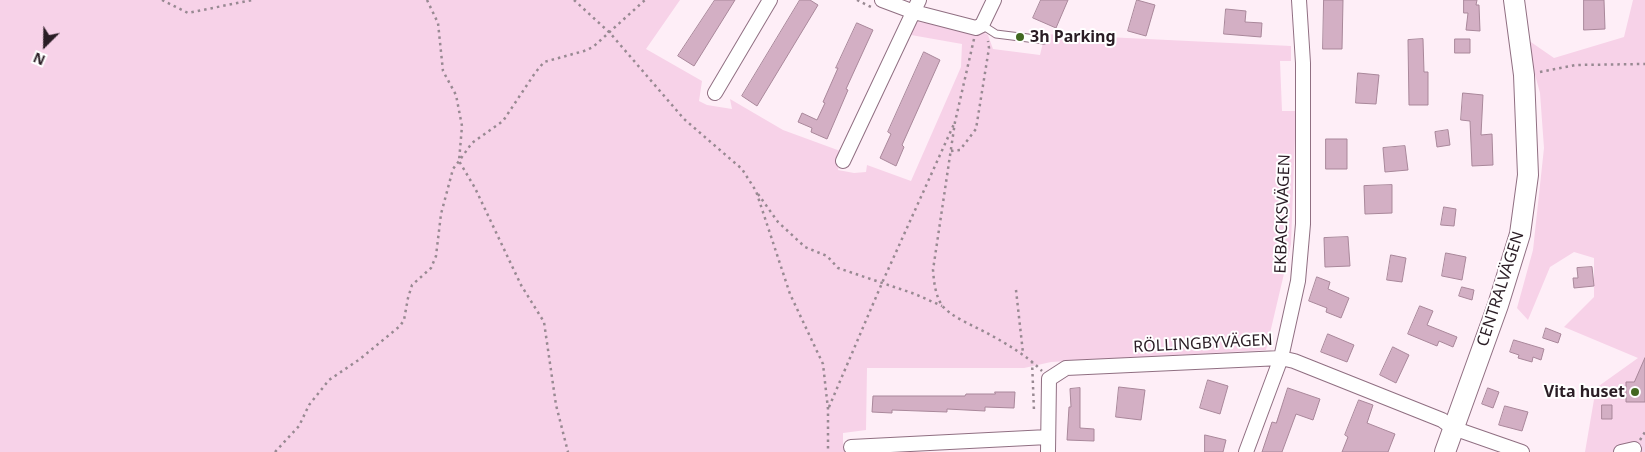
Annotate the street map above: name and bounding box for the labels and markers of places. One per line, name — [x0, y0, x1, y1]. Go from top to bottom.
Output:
place label: 3h Parking — [1030, 27, 1116, 47]
marker: 3h Parking — [1014, 31, 1026, 43]
place label: Vita huset — [1544, 382, 1625, 402]
marker: Vita huset — [1629, 386, 1641, 398]

